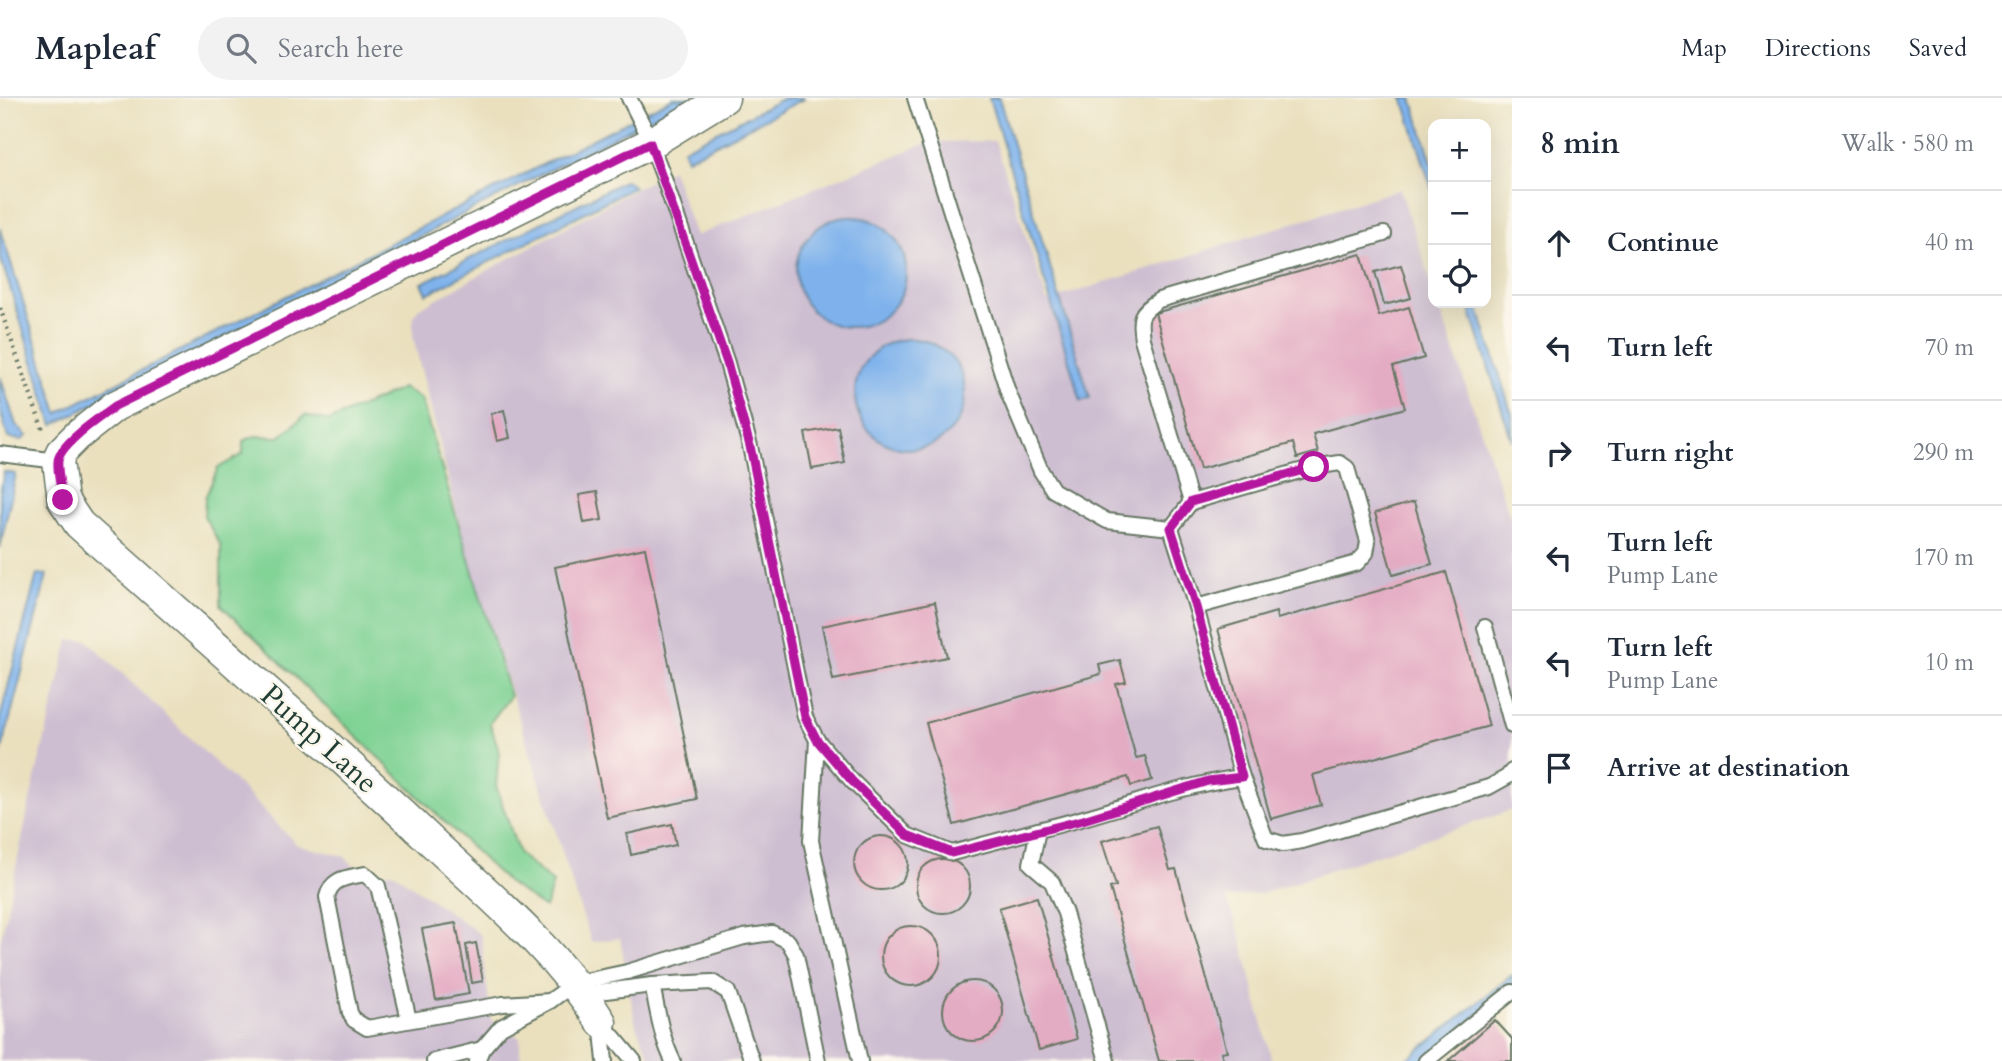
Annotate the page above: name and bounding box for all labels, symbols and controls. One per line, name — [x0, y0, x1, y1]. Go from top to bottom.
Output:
search box — [198, 17, 688, 80]
text: Mapleaf — [35, 26, 156, 71]
icon: search — [222, 29, 260, 67]
text: Search here — [278, 31, 404, 66]
text: Map — [1681, 32, 1727, 65]
text: Directions — [1765, 32, 1871, 65]
text: Saved — [1909, 32, 1967, 65]
map controls — [1428, 119, 1491, 308]
button: + — [1428, 119, 1491, 182]
text: 8 min — [1540, 123, 1620, 164]
text: Walk · 580 m — [1841, 128, 1974, 159]
button: − — [1428, 182, 1491, 245]
icon: ahead — [1540, 224, 1578, 262]
text: Continue — [1607, 225, 1719, 260]
text: 40 m — [1925, 227, 1974, 258]
button: locate — [1428, 245, 1491, 308]
icon: left — [1540, 329, 1578, 367]
text: Turn left — [1607, 330, 1712, 365]
text: 70 m — [1925, 332, 1974, 363]
icon: right — [1540, 434, 1578, 472]
text: Turn right — [1607, 435, 1734, 470]
text: 290 m — [1913, 437, 1974, 468]
route start — [1298, 451, 1329, 482]
route end — [47, 484, 78, 515]
text: Turn left — [1607, 525, 1712, 560]
icon: left — [1540, 539, 1578, 577]
text: 170 m — [1913, 542, 1974, 573]
text: Pump Lane — [1607, 560, 1718, 591]
text: Turn left — [1607, 630, 1712, 665]
icon: left — [1540, 644, 1578, 682]
text: 10 m — [1925, 647, 1974, 678]
text: Pump Lane — [1607, 665, 1718, 696]
street label: Pump Lane — [251, 675, 387, 803]
icon: arrive — [1540, 749, 1578, 787]
text: Arrive at destination — [1607, 750, 1850, 785]

